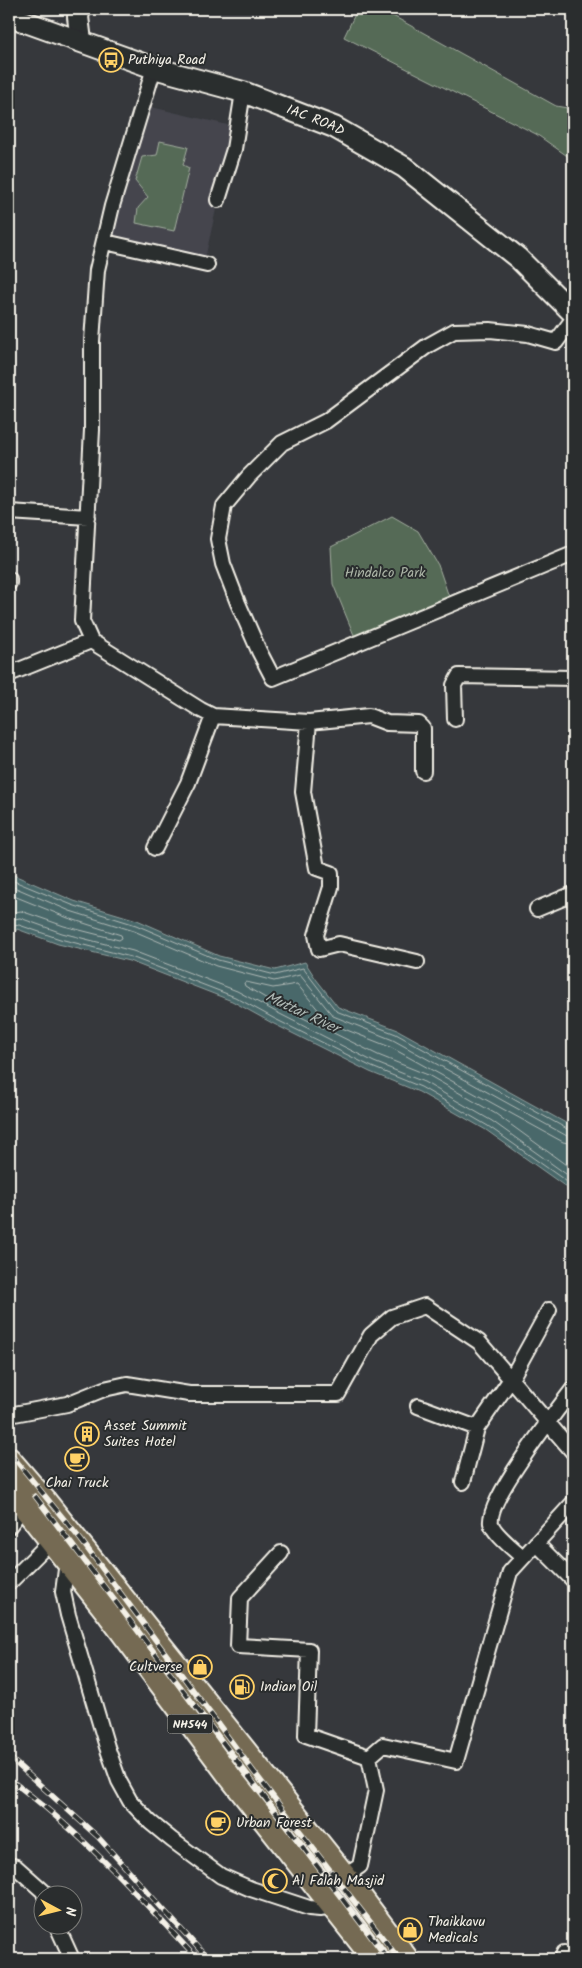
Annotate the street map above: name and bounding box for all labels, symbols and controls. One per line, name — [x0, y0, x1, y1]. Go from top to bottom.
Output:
bus stop icon: Puthiya Road — [98, 47, 124, 73]
place label: Puthiya Road — [128, 49, 206, 71]
street label: IAC ROAD — [283, 99, 349, 142]
park label: Hindalco Park — [345, 562, 426, 584]
water label: Muttar River — [261, 985, 346, 1042]
place label: Asset Summit Suites Hotel — [104, 1415, 188, 1453]
building icon: Asset Summit Suites Hotel — [74, 1421, 100, 1447]
cafe icon: Chai Truck — [64, 1446, 90, 1472]
place label: Chai Truck — [45, 1472, 109, 1494]
shop icon: Cultverse — [187, 1654, 213, 1680]
place label: Cultverse — [129, 1656, 183, 1678]
fuel station icon: Indian Oil — [229, 1674, 255, 1700]
place label: Indian Oil — [260, 1676, 318, 1698]
road number: NH544 — [168, 1715, 212, 1734]
cafe icon: Urban Forest — [205, 1810, 231, 1836]
place label: Urban Forest — [236, 1812, 313, 1834]
mosque icon: Al Falah Masjid — [262, 1868, 288, 1894]
place label: Al Falah Masjid — [292, 1870, 385, 1892]
north arrow — [32, 1886, 82, 1936]
text: N — [58, 1906, 81, 1917]
place label: Thaikkavu Medicals — [428, 1911, 485, 1949]
shop icon: Thaikkavu Medicals — [397, 1917, 423, 1943]

